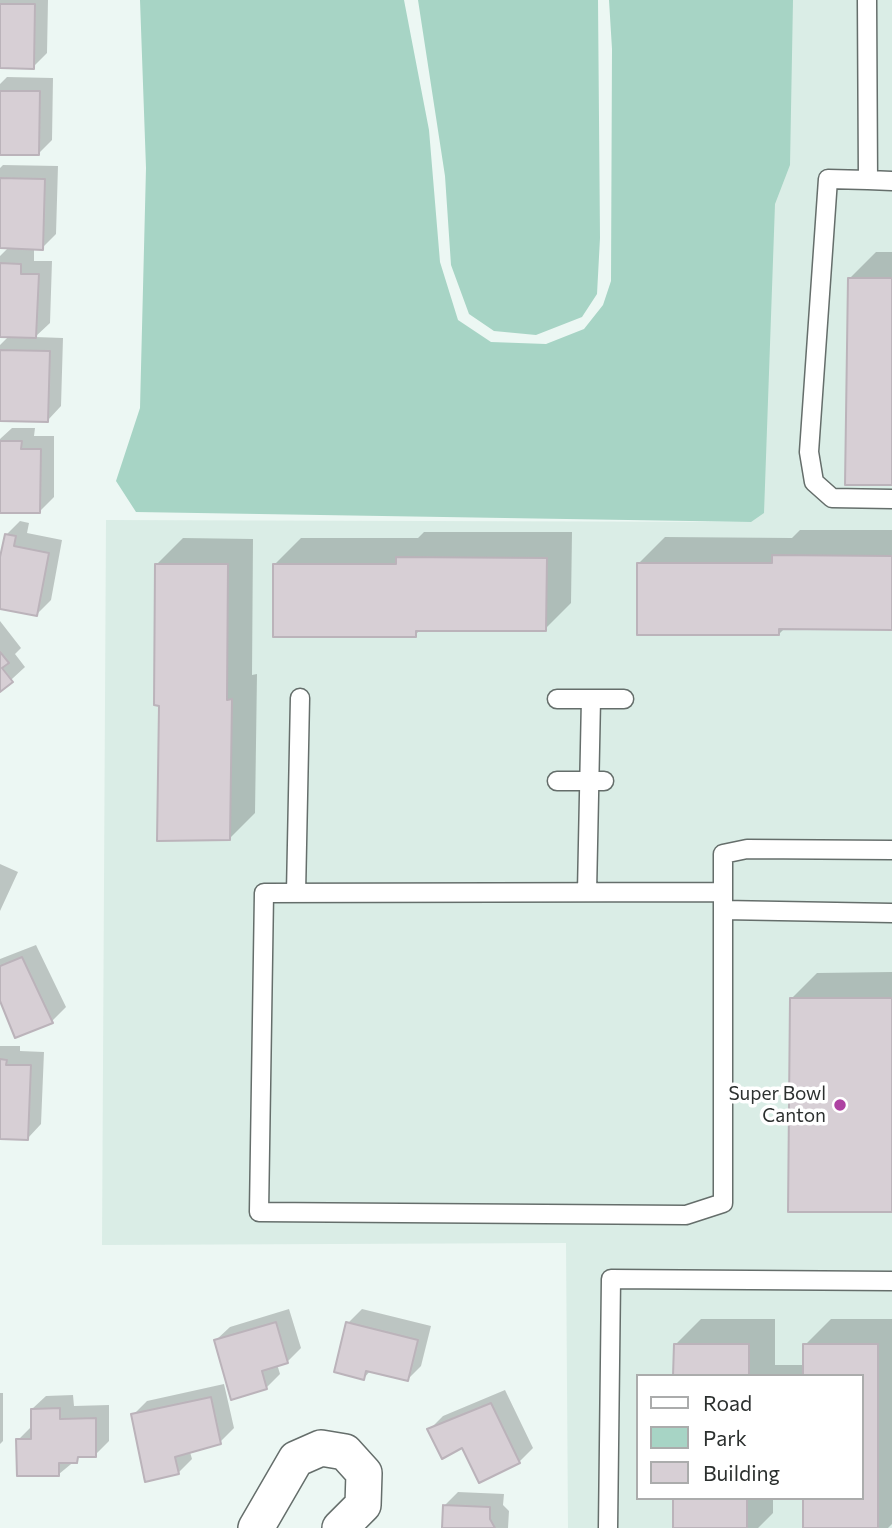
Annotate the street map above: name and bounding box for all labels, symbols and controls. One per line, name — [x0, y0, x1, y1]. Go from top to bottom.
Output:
place label: Super Bowl Canton — [728, 1083, 826, 1127]
marker: Super Bowl Canton — [832, 1097, 848, 1113]
legend — [636, 1374, 864, 1500]
text: Road — [703, 1390, 752, 1415]
text: Park — [703, 1425, 747, 1450]
text: Building — [703, 1460, 780, 1485]

